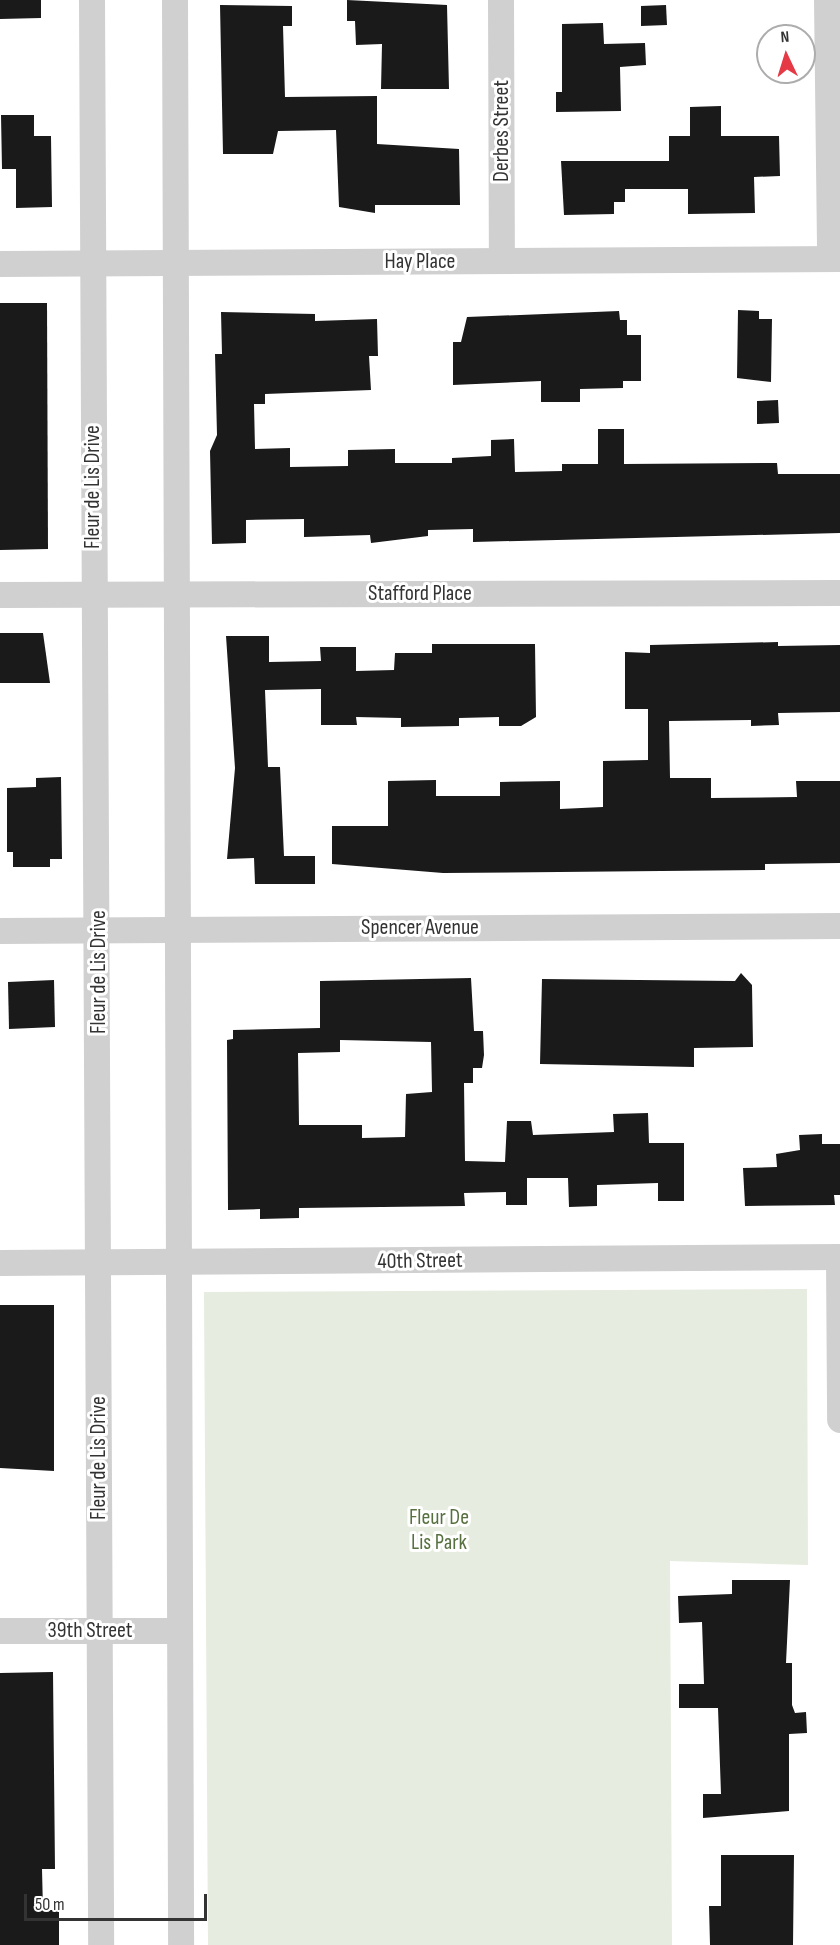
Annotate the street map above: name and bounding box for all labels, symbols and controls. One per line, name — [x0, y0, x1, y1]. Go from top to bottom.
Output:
north arrow — [756, 24, 816, 84]
text: N — [780, 28, 790, 47]
street label: Derbes Street — [489, 80, 515, 182]
street label: Hay Place — [385, 249, 455, 275]
street label: Fleur de Lis Drive — [80, 425, 106, 549]
street label: Stafford Place — [368, 581, 472, 607]
street label: Fleur de Lis Drive — [86, 910, 112, 1034]
street label: Spencer Avenue — [361, 915, 479, 941]
street label: 40th Street — [377, 1247, 463, 1275]
street label: Fleur de Lis Drive — [86, 1396, 112, 1520]
park label: Fleur De Lis Park — [409, 1504, 469, 1556]
street label: 39th Street — [47, 1618, 133, 1644]
scale bar — [27, 1882, 210, 1920]
text: 50 m — [35, 1894, 65, 1915]

